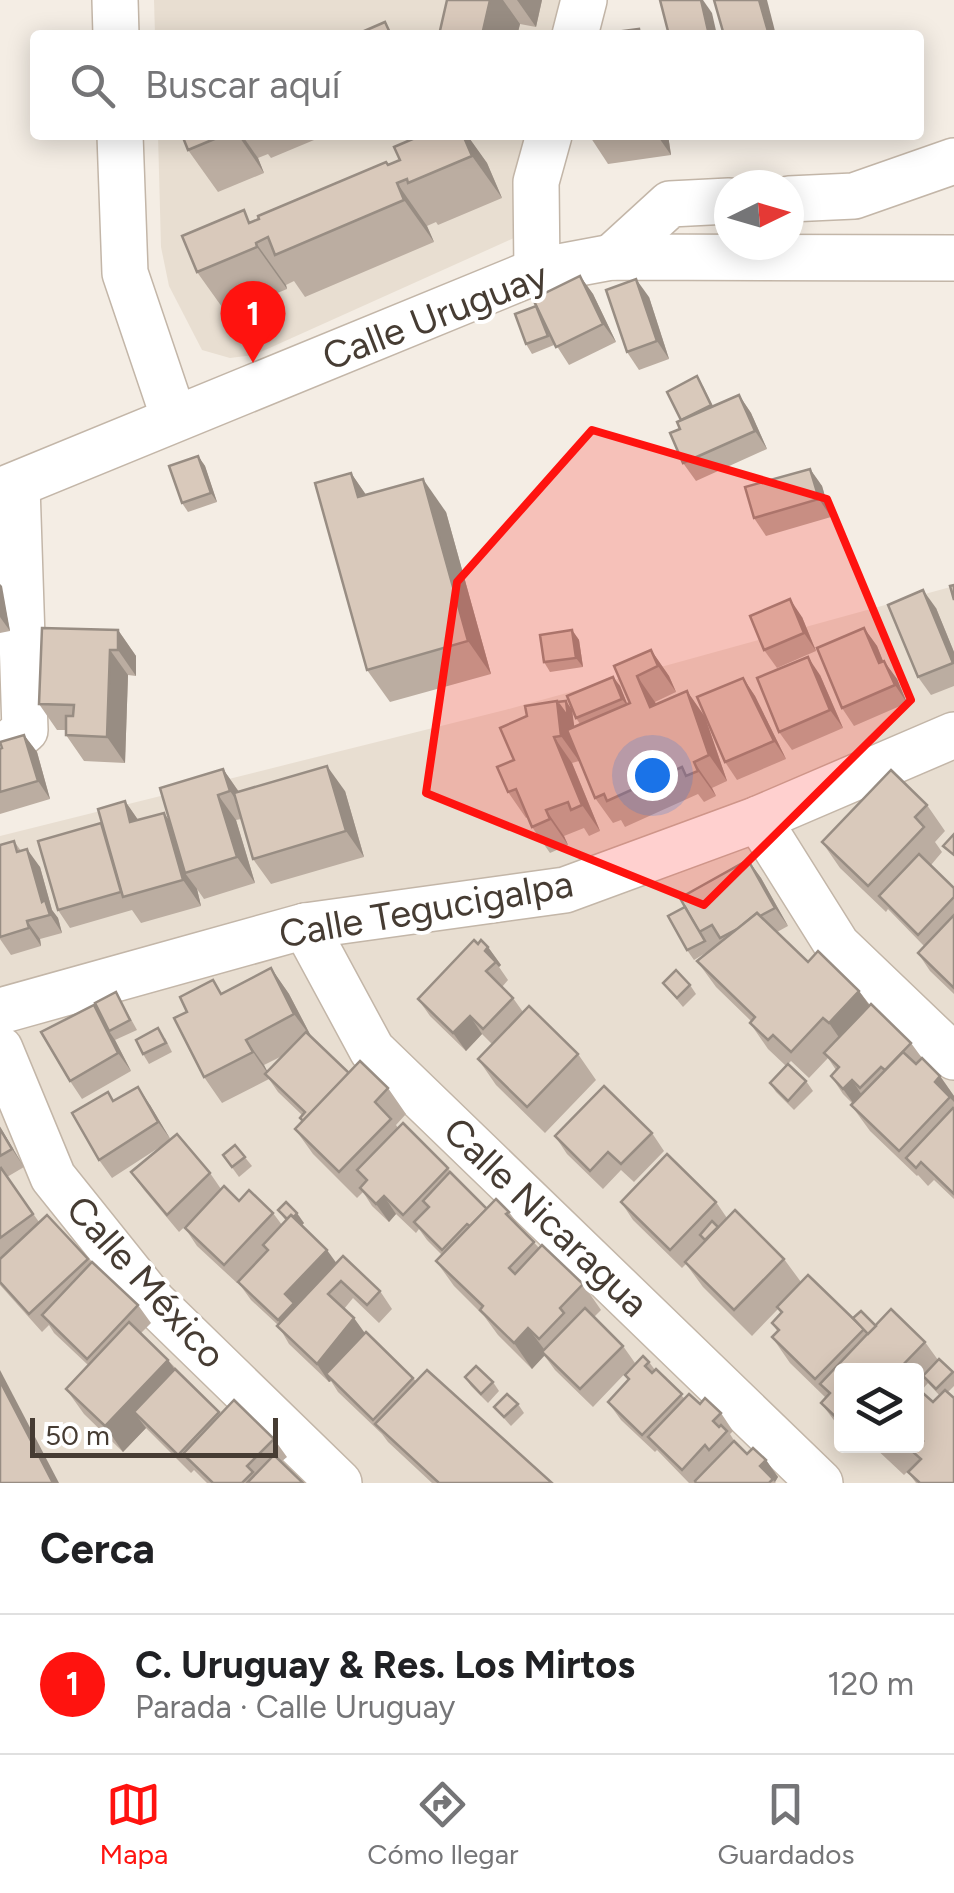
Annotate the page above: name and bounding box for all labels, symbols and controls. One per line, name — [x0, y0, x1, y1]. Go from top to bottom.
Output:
search box — [30, 30, 924, 140]
icon: search — [65, 58, 120, 113]
text: Buscar aquí — [145, 62, 341, 108]
north arrow — [714, 170, 804, 260]
street label: Calle Uruguay — [316, 252, 554, 380]
pin: 1 — [220, 280, 286, 363]
your location — [627, 750, 678, 801]
street label: Calle Tegucigalpa — [275, 860, 577, 958]
street label: Calle Nicaragua — [434, 1108, 658, 1326]
street label: Calle México — [57, 1186, 235, 1378]
map controls — [834, 1363, 924, 1453]
button: layers — [834, 1363, 924, 1453]
scale bar — [30, 1413, 278, 1458]
text: 50 m — [45, 1418, 110, 1452]
text: Cerca — [40, 1523, 155, 1574]
text: C. Uruguay & Res. Los Mirtos — [135, 1642, 635, 1688]
text: 1 — [66, 1665, 79, 1703]
text: 120 m — [827, 1665, 914, 1703]
text: Parada · Calle Uruguay — [135, 1688, 455, 1726]
tab: Mapa — [99, 1777, 168, 1871]
tab: Cómo llegar — [367, 1777, 518, 1871]
tab: Guardados — [717, 1777, 855, 1871]

